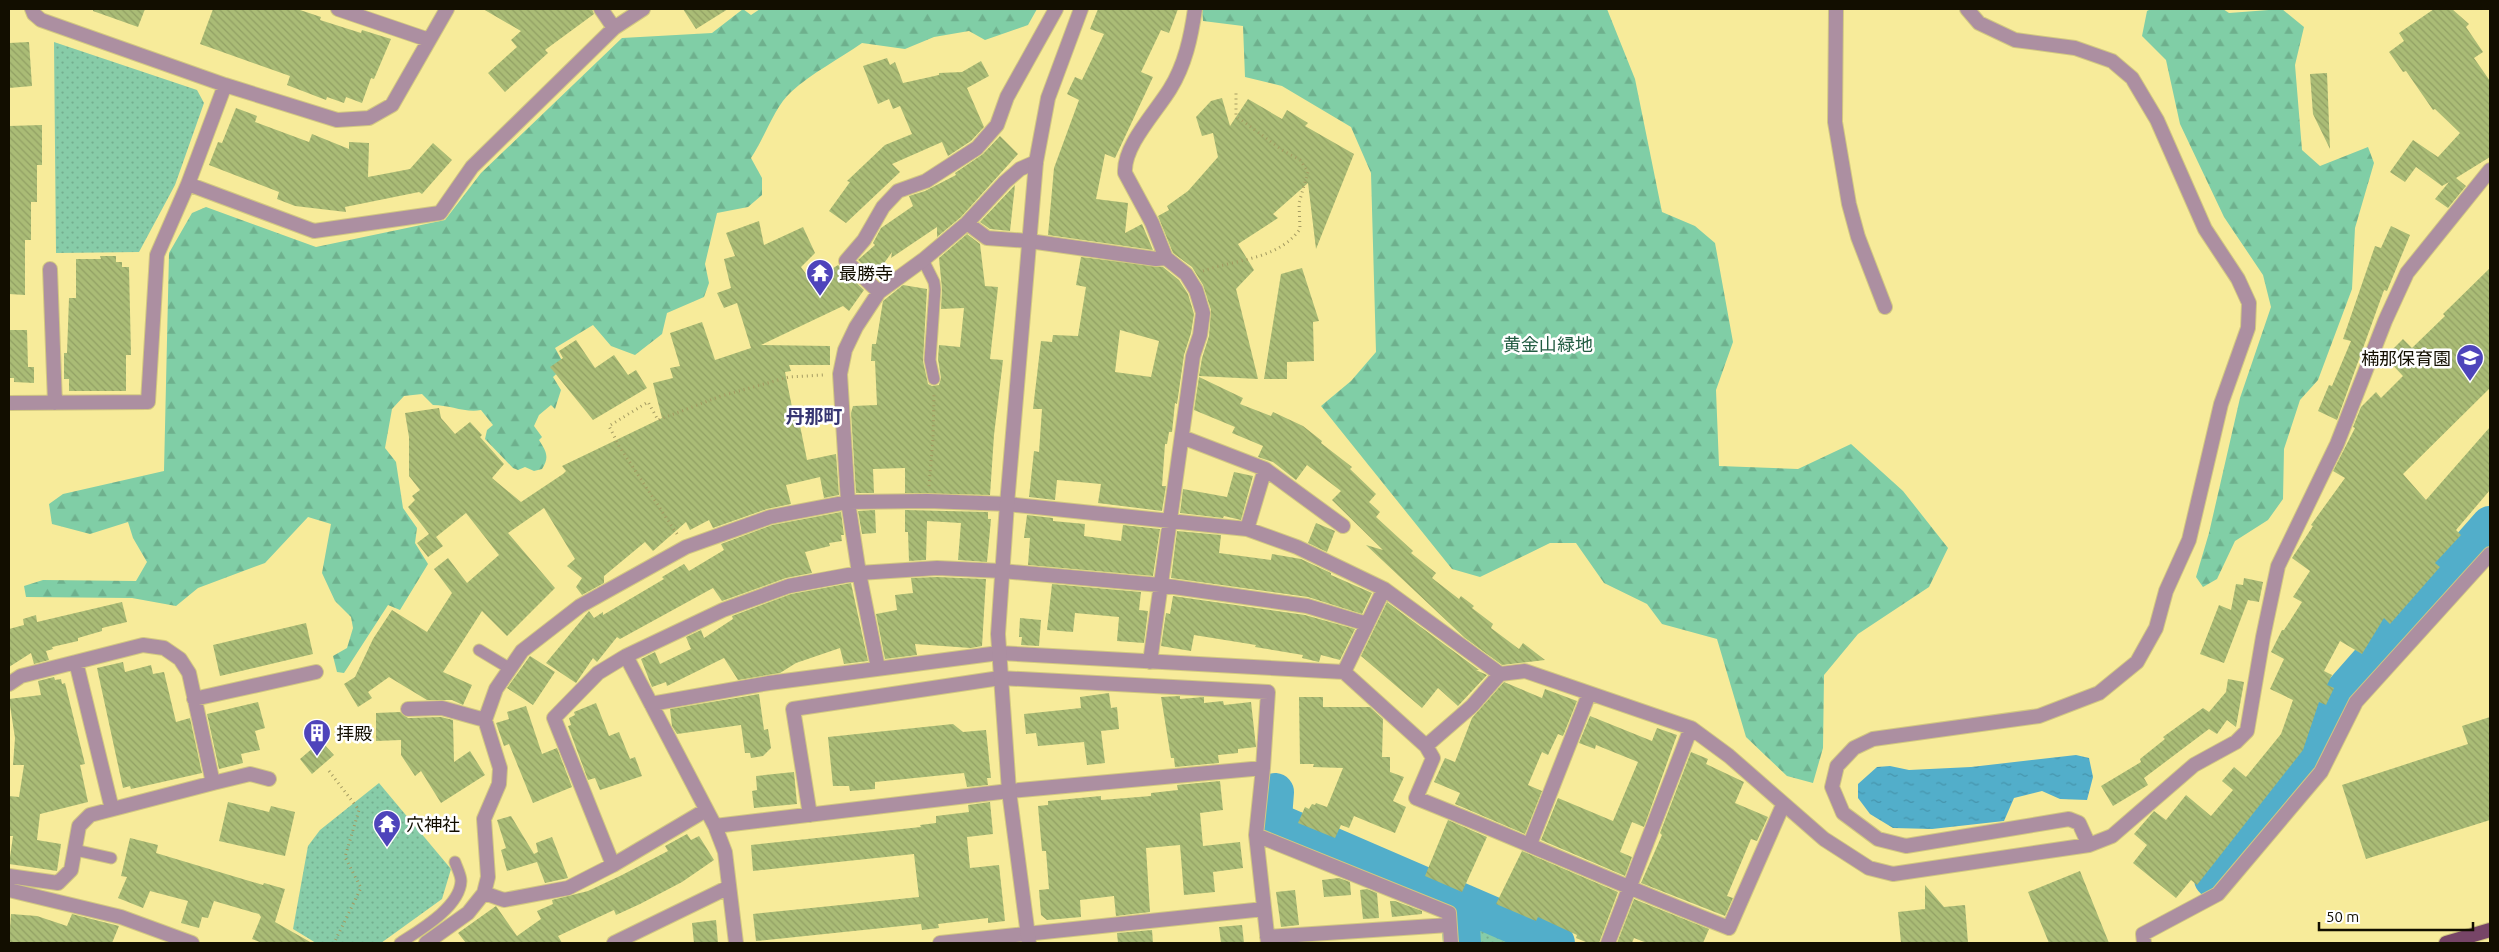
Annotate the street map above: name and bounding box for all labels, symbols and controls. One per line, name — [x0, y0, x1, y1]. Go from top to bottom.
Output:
temple icon: 最勝寺 — [805, 258, 835, 297]
place label: 最勝寺 — [839, 263, 893, 283]
park label: 黄金山緑地 — [1503, 334, 1593, 354]
school or university icon: 楠那保育園 — [2455, 343, 2485, 382]
place label: 楠那保育園 — [2361, 348, 2451, 368]
district label: 丹那町 — [785, 405, 843, 427]
building icon: 拝殿 — [302, 718, 332, 757]
place label: 拝殿 — [336, 723, 372, 743]
temple icon: 穴神社 — [372, 809, 402, 848]
place label: 穴神社 — [406, 814, 460, 834]
scale bar — [2319, 900, 2473, 932]
text: 50 m — [2326, 908, 2359, 925]

